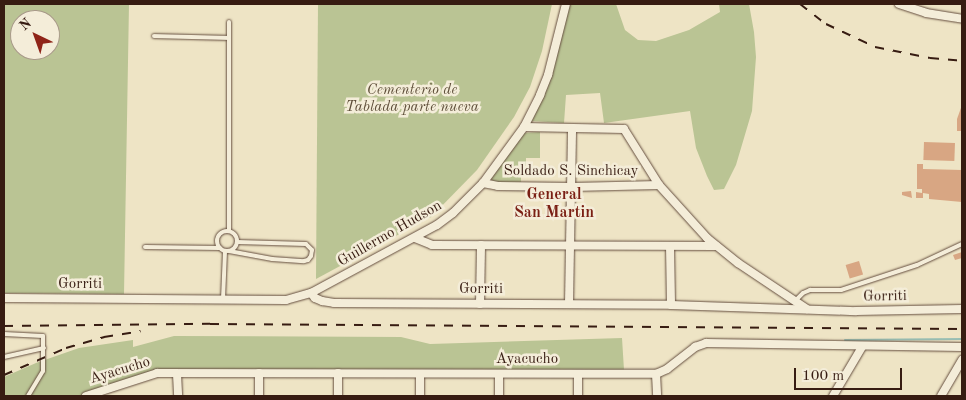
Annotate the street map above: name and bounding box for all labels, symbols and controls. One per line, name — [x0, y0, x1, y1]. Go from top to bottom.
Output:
north arrow — [10, 10, 60, 60]
text: N — [17, 16, 34, 33]
park label: Cementerio de Tablada parte nueva — [345, 81, 479, 116]
street label: Soldado S. Sinchicay — [503, 163, 639, 181]
district label: General San Martin — [514, 185, 594, 223]
street label: Guillermo Hudson — [335, 197, 445, 271]
street label: Gorriti — [58, 276, 102, 294]
street label: Gorriti — [459, 281, 503, 299]
street label: Gorriti — [863, 288, 907, 306]
street label: Ayacucho — [496, 351, 558, 369]
street label: Ayacucho — [88, 353, 152, 389]
scale bar — [796, 358, 904, 390]
text: 100 m — [802, 369, 844, 384]

